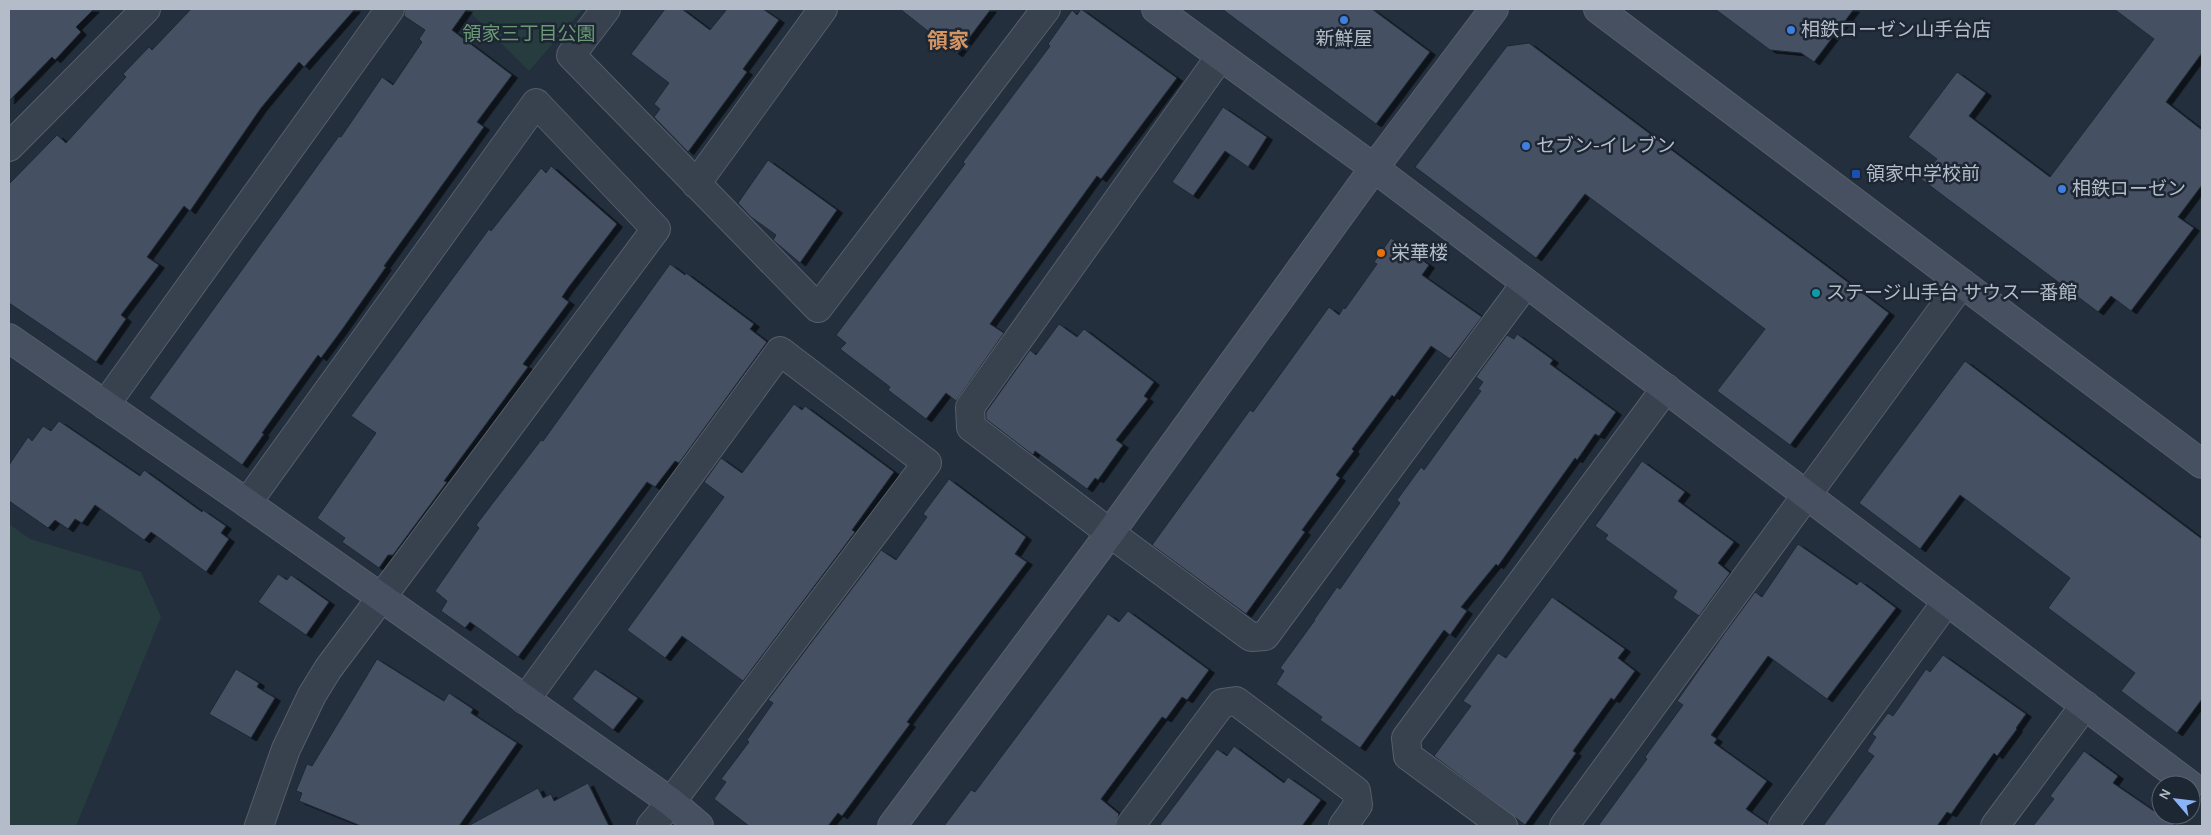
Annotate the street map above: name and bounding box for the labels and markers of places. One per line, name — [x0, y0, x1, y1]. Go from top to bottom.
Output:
marker: 新鮮屋 — [1338, 14, 1350, 26]
place label: 相鉄ローゼン山手台店 — [1801, 19, 1991, 41]
marker: 相鉄ローゼン山手台店 — [1785, 24, 1797, 36]
place label: 新鮮屋 — [1315, 28, 1373, 50]
place label: セブン-イレブン — [1536, 135, 1676, 157]
marker: セブン-イレブン — [1520, 140, 1532, 152]
place label: 領家中学校前 — [1866, 163, 1980, 185]
marker: 領家中学校前 — [1850, 168, 1862, 180]
place label: 相鉄ローゼン — [2072, 178, 2186, 200]
marker: 相鉄ローゼン — [2056, 183, 2068, 195]
place label: 栄華楼 — [1391, 242, 1448, 264]
marker: 栄華楼 — [1375, 247, 1387, 259]
place label: ステージ山手台 サウス一番館 — [1826, 282, 2077, 304]
marker: ステージ山手台 サウス一番館 — [1810, 287, 1822, 299]

